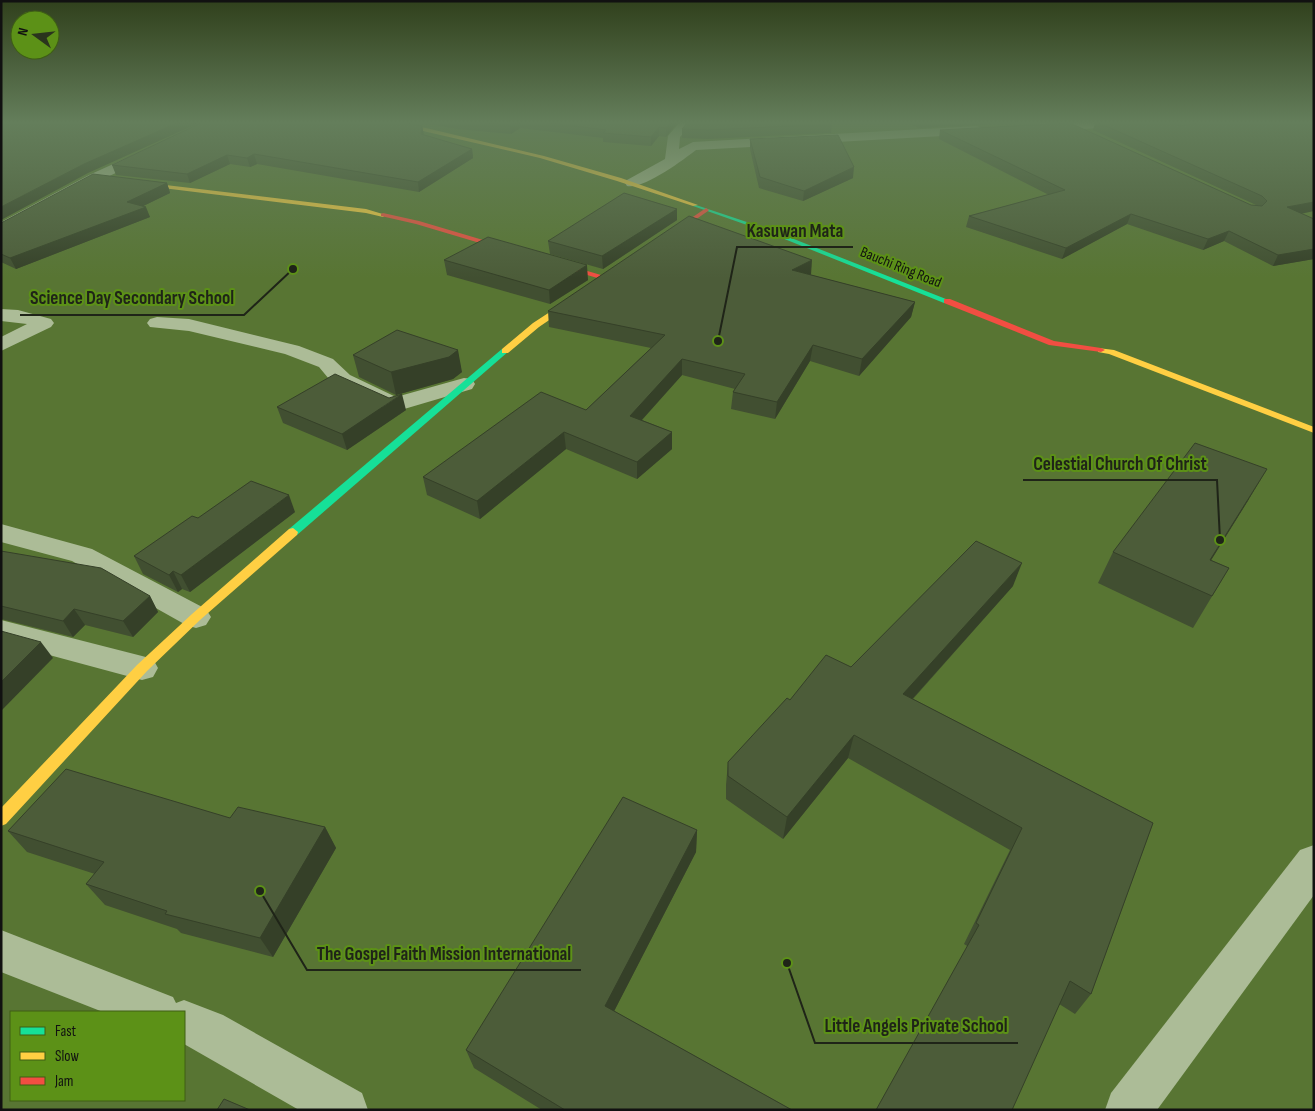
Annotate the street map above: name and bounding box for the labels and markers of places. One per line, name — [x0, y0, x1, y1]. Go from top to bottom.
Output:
callout: Kasuwan Mata — [737, 213, 853, 247]
callout: Science Day Secondary School — [20, 281, 244, 315]
callout: Celestial Church Of Christ — [1023, 446, 1217, 480]
callout: The Gospel Faith Mission International — [307, 936, 581, 970]
callout: Little Angels Private School — [815, 1009, 1018, 1043]

